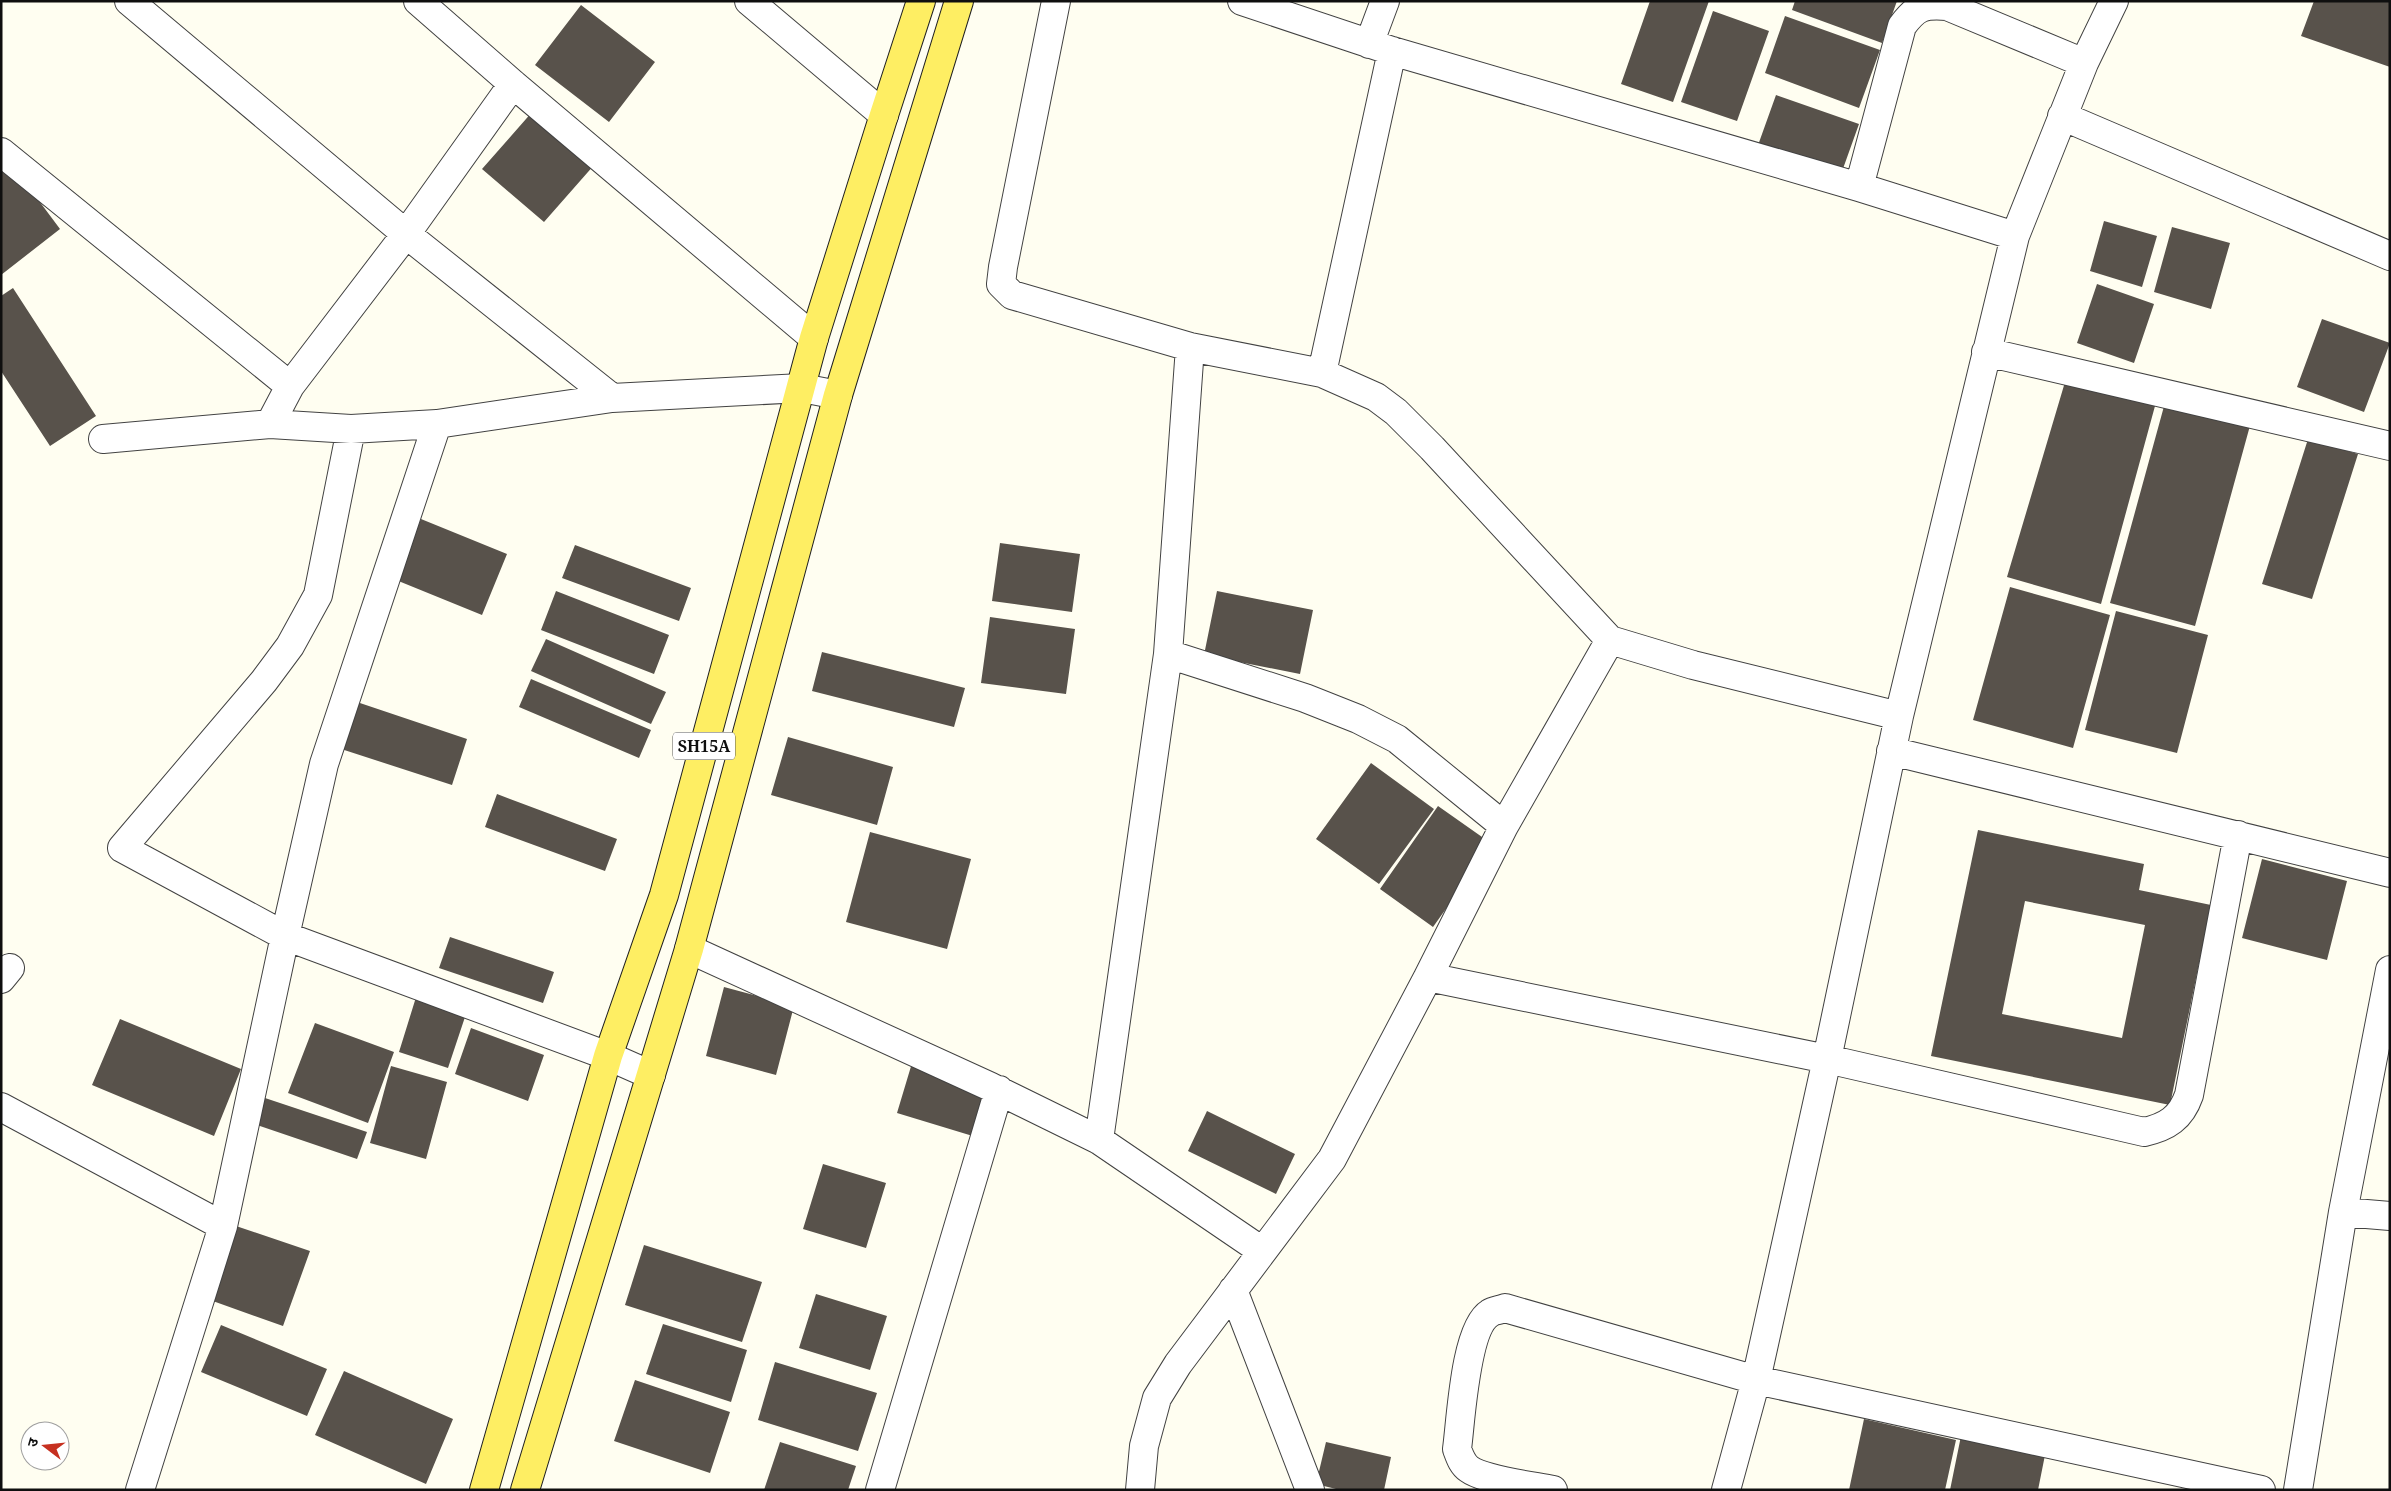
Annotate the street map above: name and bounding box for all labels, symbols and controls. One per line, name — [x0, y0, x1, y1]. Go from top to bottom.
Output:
road number: SH15A — [673, 732, 735, 759]
north arrow — [20, 1421, 70, 1471]
text: उ — [22, 1435, 43, 1449]

